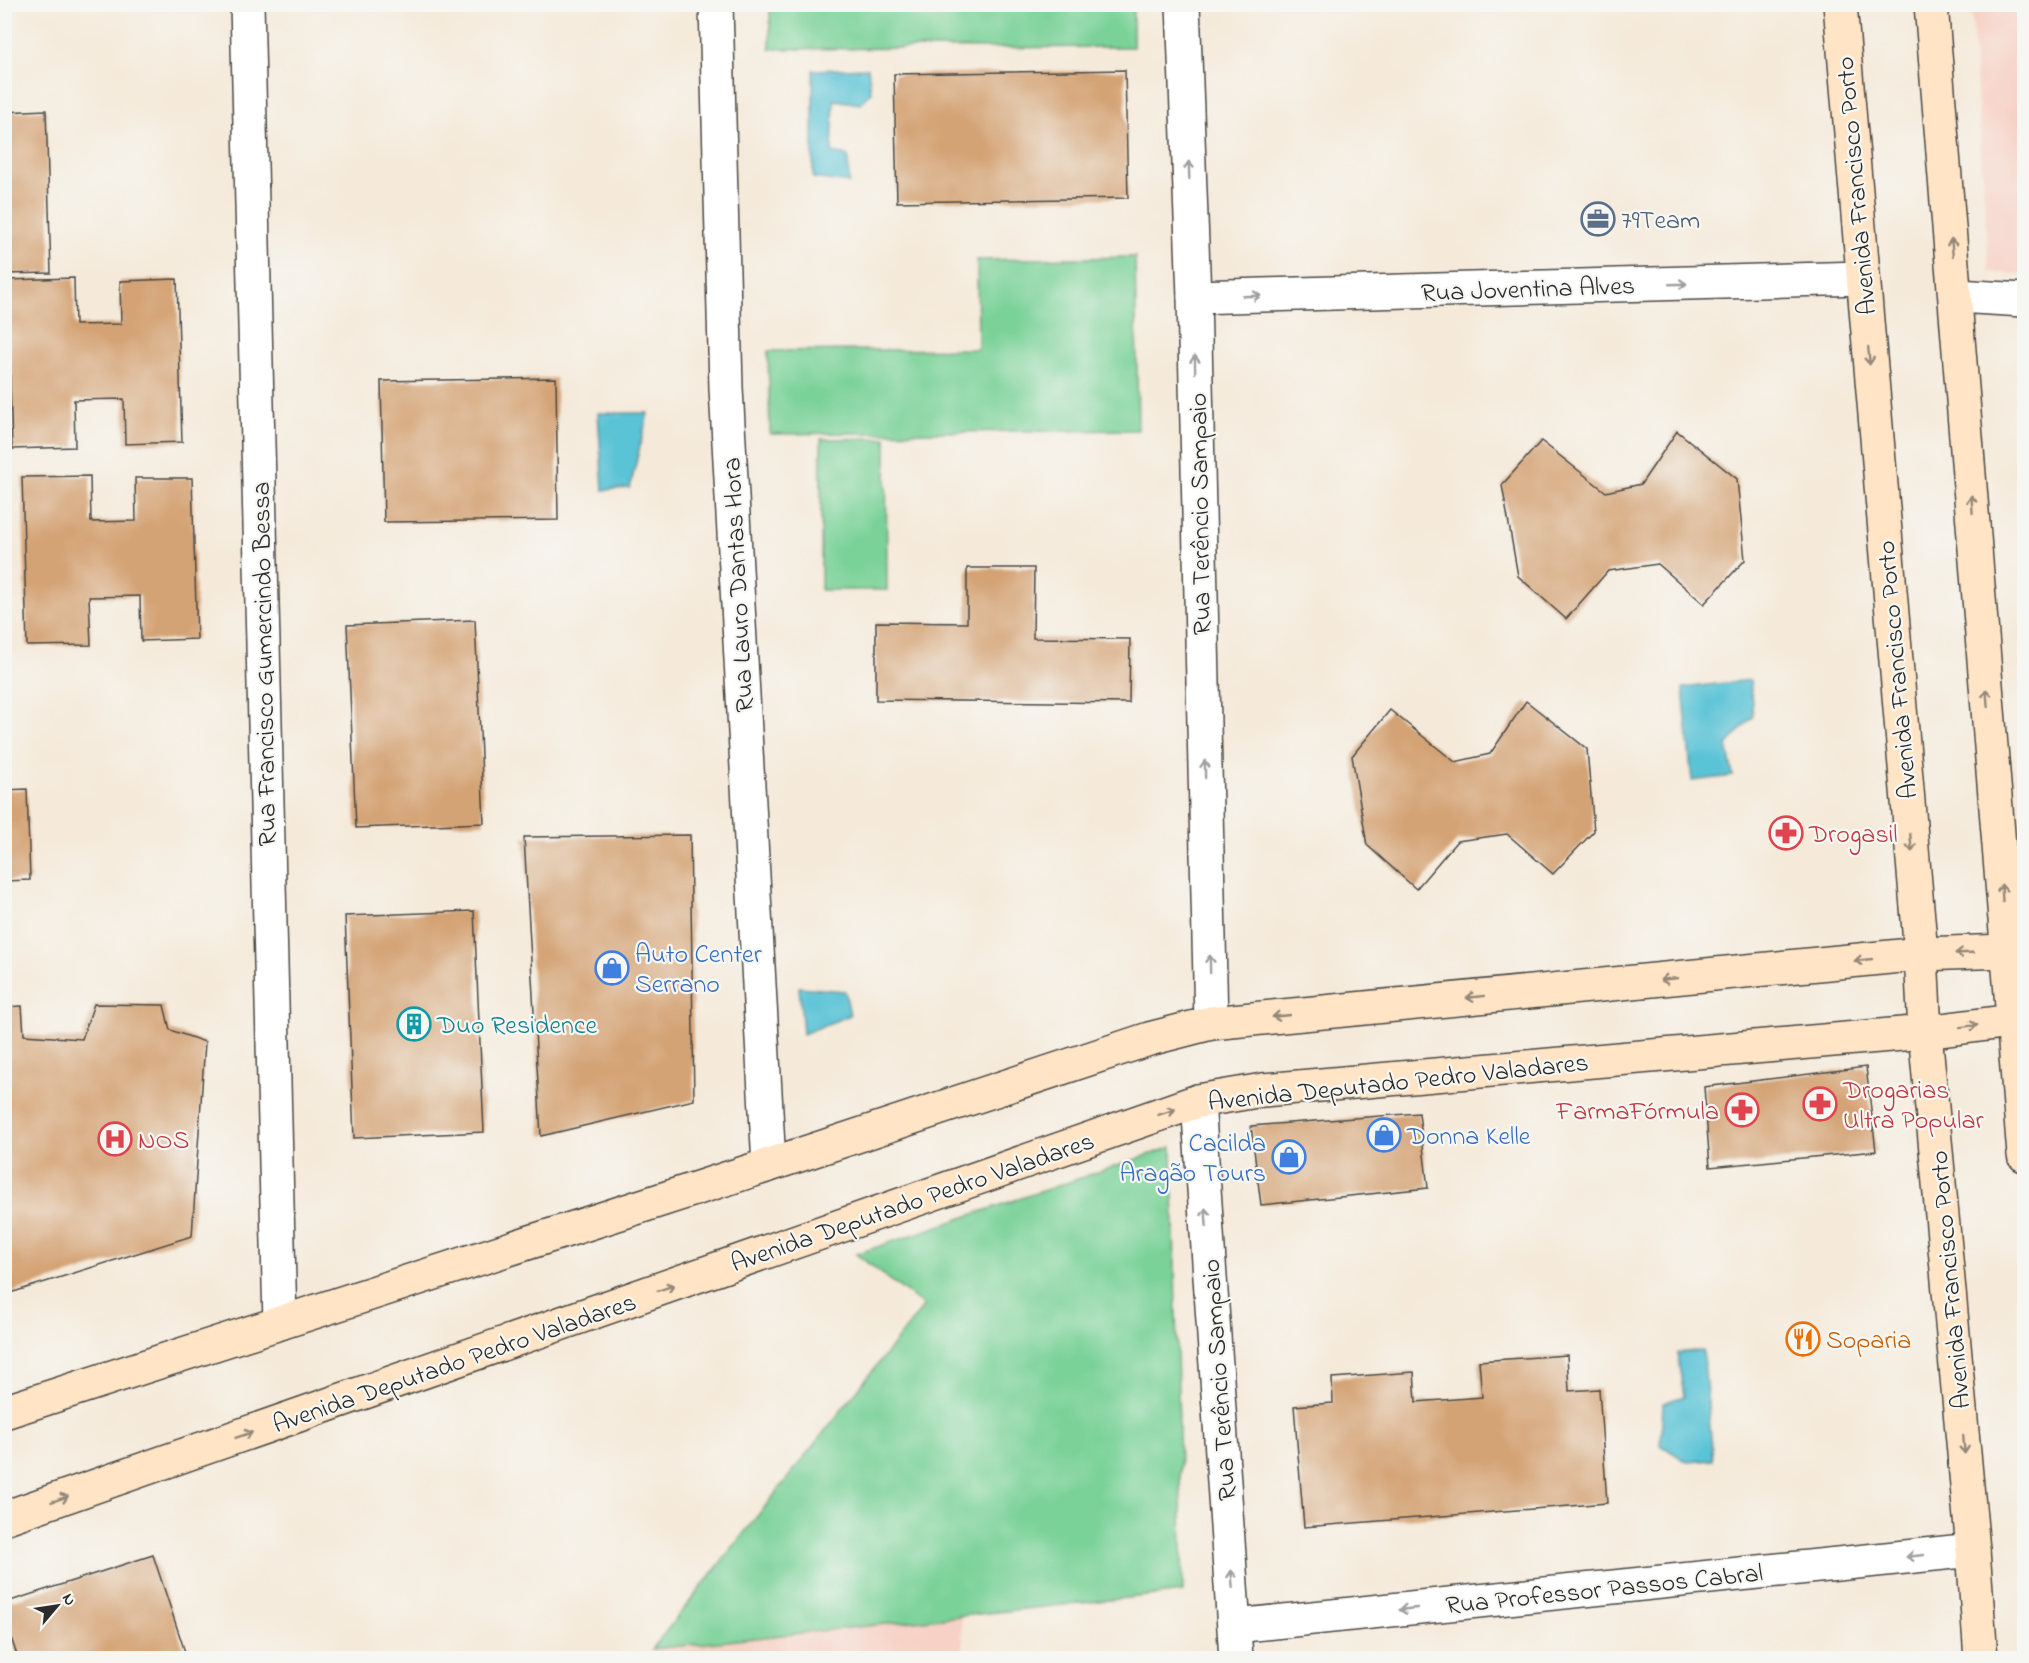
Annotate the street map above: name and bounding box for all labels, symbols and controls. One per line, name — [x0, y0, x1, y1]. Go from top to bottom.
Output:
street label: Avenida Francisco Porto — [1828, 55, 1888, 316]
one-way arrow — [1183, 160, 1195, 180]
office icon: 79Team — [1580, 201, 1616, 237]
place label: 79Team — [1621, 203, 1700, 241]
one-way arrow — [1946, 237, 1957, 257]
street label: Rua Joventina Alves — [1420, 268, 1636, 314]
one-way arrow — [1668, 278, 1688, 289]
one-way arrow — [1242, 290, 1262, 301]
one-way arrow — [1864, 345, 1875, 365]
one-way arrow — [1190, 355, 1201, 375]
street label: Rua Terêncio Sampaio — [1181, 392, 1223, 635]
street label: Rua Lauro Dantas Hora — [714, 456, 766, 713]
street label: Rua Francisco Gumercindo Bessa — [244, 481, 288, 847]
one-way arrow — [1967, 494, 1978, 514]
street label: Avenida Francisco Porto — [1869, 539, 1929, 800]
one-way arrow — [1981, 689, 1992, 709]
one-way arrow — [1199, 760, 1211, 780]
pharmacy icon: Drogasil — [1768, 815, 1804, 851]
place label: Drogasil — [1808, 817, 1898, 855]
one-way arrow — [1906, 833, 1917, 852]
one-way arrow — [1996, 883, 2007, 903]
place label: Auto Center Serrano — [635, 937, 763, 1005]
one-way arrow — [1954, 947, 1974, 958]
shop icon: Auto Center Serrano — [594, 950, 630, 986]
one-way arrow — [1204, 955, 1215, 975]
one-way arrow — [1854, 955, 1874, 966]
one-way arrow — [1660, 974, 1679, 985]
one-way arrow — [1465, 992, 1485, 1003]
building icon: Duo Residence — [396, 1006, 432, 1042]
place label: Duo Residence — [436, 1008, 597, 1046]
one-way arrow — [1271, 1011, 1291, 1022]
one-way arrow — [1958, 1021, 1978, 1032]
street label: Avenida Deputado Pedro Valadares — [1206, 1045, 1590, 1123]
place label: Drogarias Ultra Popular — [1842, 1073, 1984, 1141]
pharmacy icon: Drogarias Ultra Popular — [1802, 1086, 1838, 1122]
pharmacy icon: FarmaFórmula — [1724, 1092, 1760, 1128]
place label: FarmaFórmula — [1555, 1094, 1719, 1132]
one-way arrow — [1157, 1105, 1176, 1116]
shop icon: Donna Kelle — [1366, 1117, 1402, 1153]
place label: Donna Kelle — [1406, 1119, 1531, 1157]
hospital icon: NOS — [97, 1121, 133, 1157]
place label: NOS — [138, 1123, 189, 1161]
street label: Avenida Deputado Pedro Valadares — [726, 1124, 1100, 1284]
place label: Cacilda Aragão Tours — [1120, 1126, 1266, 1194]
shop icon: Cacilda Aragão Tours — [1271, 1139, 1307, 1175]
street label: Avenida Francisco Porto — [1922, 1149, 1982, 1410]
one-way arrow — [1200, 1208, 1211, 1228]
street label: Rua Terêncio Sampaio — [1194, 1258, 1248, 1502]
one-way arrow — [656, 1281, 675, 1292]
street label: Avenida Deputado Pedro Valadares — [268, 1285, 642, 1445]
restaurant icon: Soparia — [1785, 1321, 1821, 1357]
place label: Soparia — [1826, 1323, 1911, 1361]
one-way arrow — [234, 1428, 253, 1439]
one-way arrow — [1959, 1435, 1970, 1455]
one-way arrow — [50, 1493, 69, 1504]
one-way arrow — [1906, 1551, 1926, 1562]
street label: Rua Professor Passos Cabral — [1444, 1555, 1765, 1627]
one-way arrow — [1226, 1570, 1237, 1590]
north arrow — [27, 1576, 87, 1636]
text: N — [55, 1589, 82, 1610]
one-way arrow — [1398, 1603, 1418, 1614]

